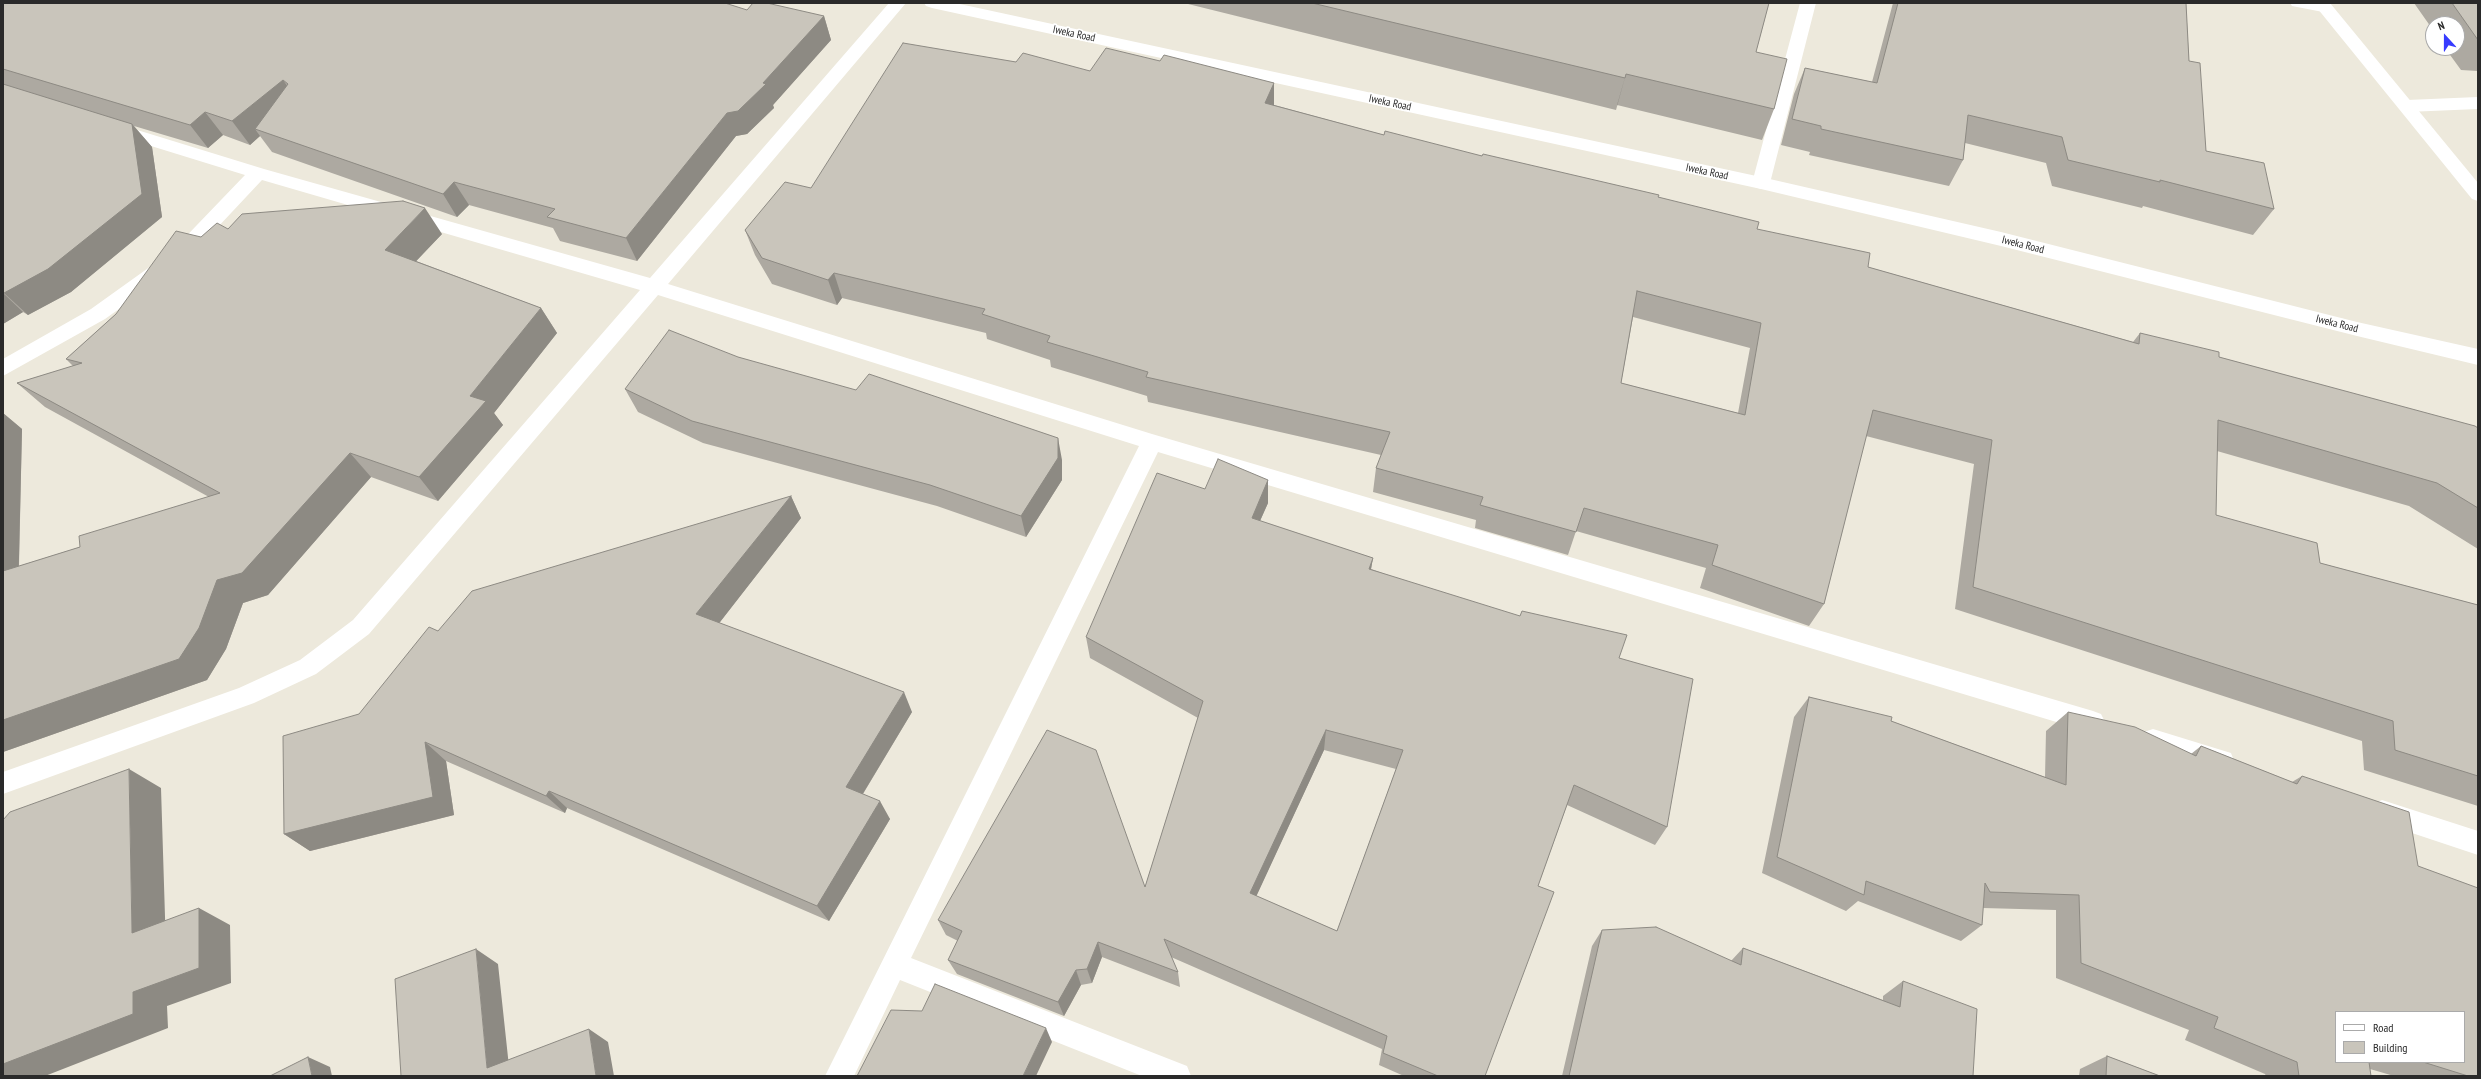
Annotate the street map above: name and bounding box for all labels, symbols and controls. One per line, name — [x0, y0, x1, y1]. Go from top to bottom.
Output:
north arrow — [2425, 16, 2465, 56]
text: N — [2436, 18, 2446, 33]
street label: Iweka Road — [1051, 23, 1097, 45]
street label: Iweka Road — [1367, 92, 1413, 114]
street label: Iweka Road — [1684, 161, 1730, 183]
street label: Iweka Road — [2000, 233, 2046, 257]
street label: Iweka Road — [2314, 312, 2360, 336]
legend — [2335, 1011, 2465, 1063]
text: Road — [2373, 1020, 2393, 1035]
text: Building — [2373, 1040, 2408, 1055]

